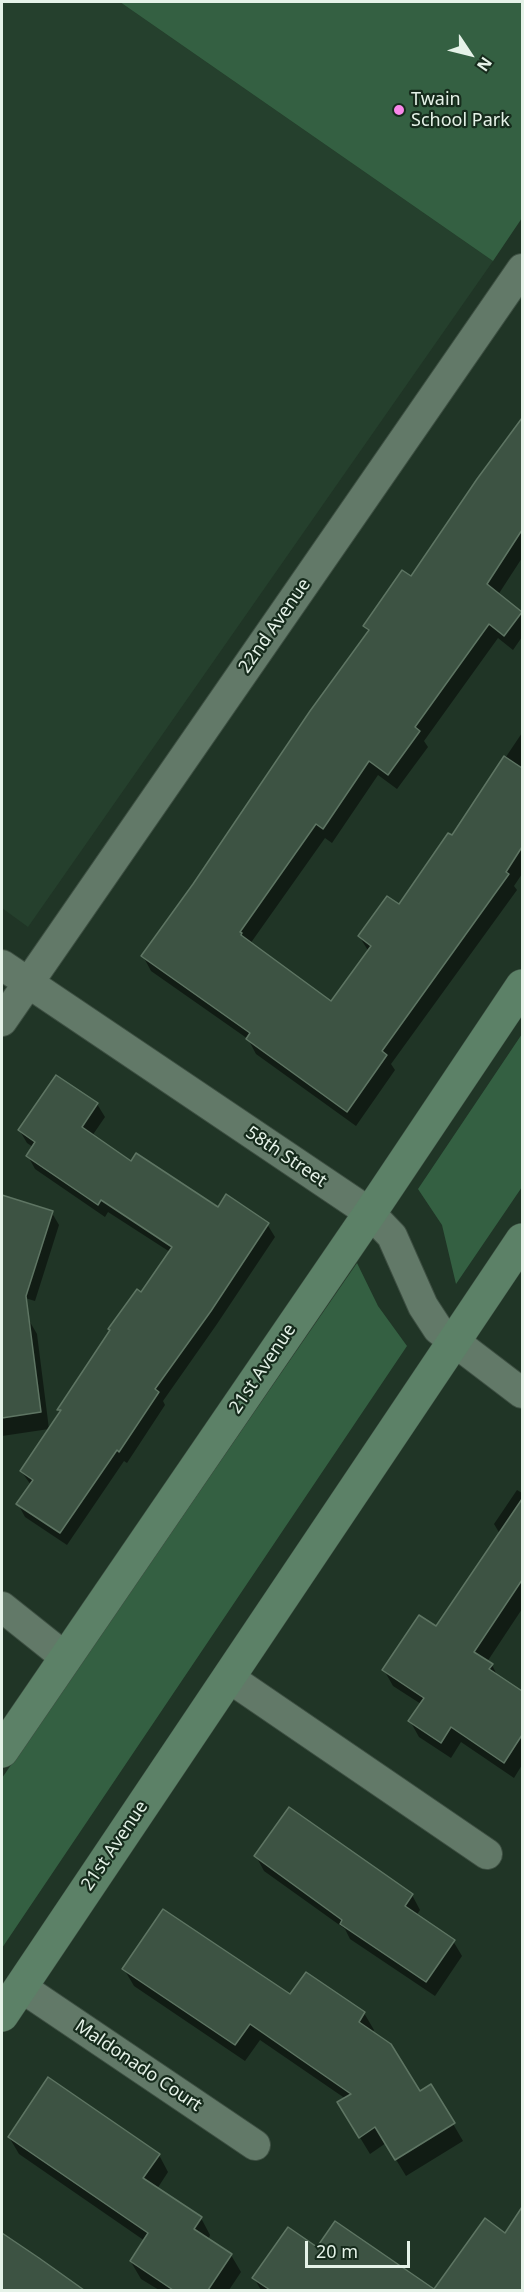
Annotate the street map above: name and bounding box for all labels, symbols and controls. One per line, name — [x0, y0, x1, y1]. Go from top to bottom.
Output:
north arrow — [440, 24, 500, 84]
text: N — [472, 53, 497, 76]
place label: Twain School Park — [411, 89, 510, 132]
marker: Twain School Park — [392, 103, 406, 117]
street label: 22nd Avenue — [234, 574, 316, 678]
street label: 58th Street — [241, 1122, 331, 1192]
street label: 21st Avenue — [225, 1320, 301, 1418]
street label: 21st Avenue — [77, 1797, 153, 1895]
street label: Maldonado Court — [71, 2016, 205, 2116]
scale bar — [308, 2229, 413, 2267]
text: 20 m — [316, 2239, 358, 2263]

